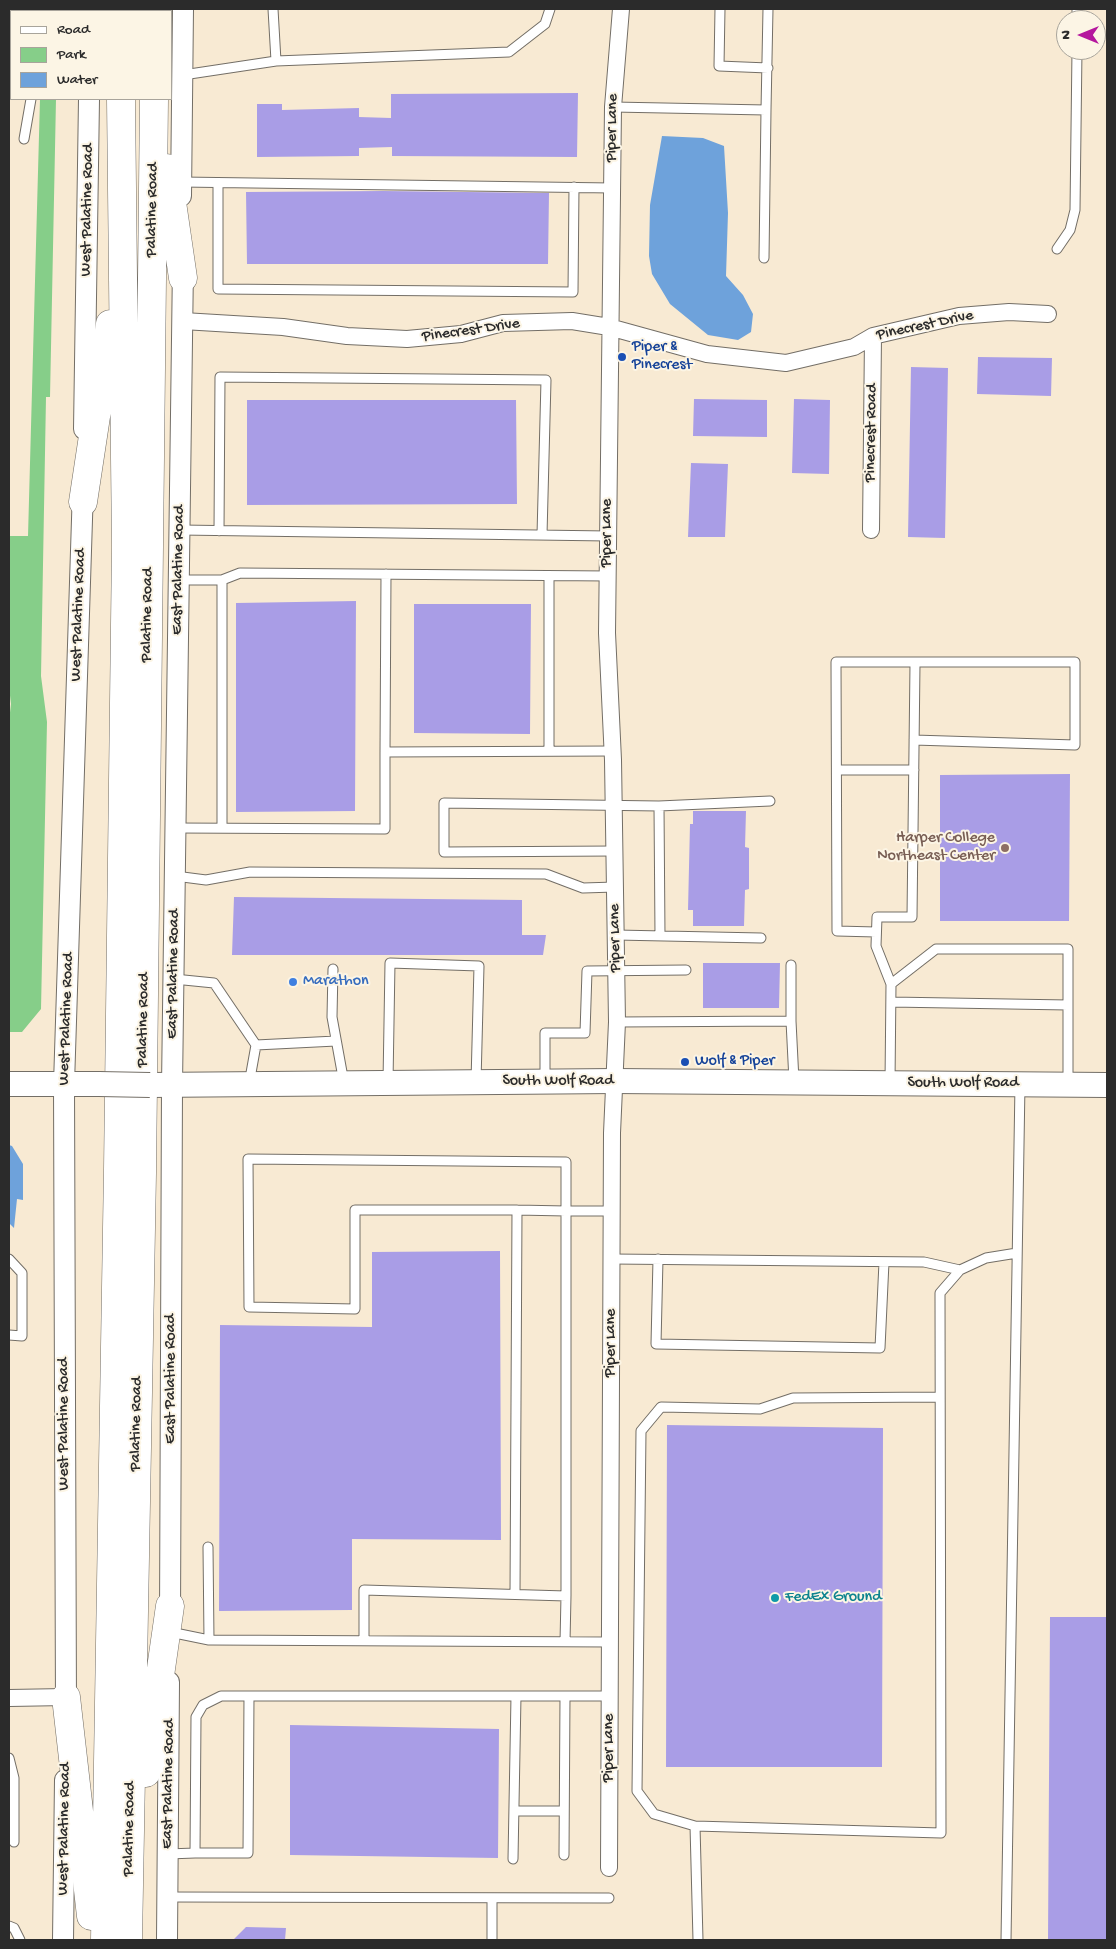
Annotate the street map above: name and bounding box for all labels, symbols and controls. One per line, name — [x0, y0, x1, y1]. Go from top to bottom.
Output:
legend — [10, 10, 172, 100]
north arrow — [1056, 10, 1106, 60]
text: Road — [57, 21, 90, 39]
text: N — [1058, 30, 1075, 40]
text: Park — [57, 46, 86, 64]
text: Water — [57, 71, 97, 89]
street label: Piper Lane — [603, 94, 623, 162]
street label: West Palatine Road — [77, 143, 99, 277]
street label: Palatine Road — [143, 162, 163, 258]
street label: Pinecrest Drive — [875, 306, 975, 346]
street label: Pinecrest Drive — [421, 315, 521, 347]
place label: Piper & Pinecrest — [632, 338, 692, 376]
marker: Piper & Pinecrest — [616, 351, 628, 363]
street label: Pinecrest Road — [862, 384, 882, 482]
street label: Piper Lane — [598, 499, 618, 567]
street label: East Palatine Road — [168, 505, 190, 635]
street label: West Palatine Road — [67, 548, 91, 682]
street label: Palatine Road — [138, 567, 158, 663]
place label: Harper College Northeast Center — [877, 829, 995, 867]
marker: Harper College Northeast Center — [999, 842, 1011, 854]
street label: Piper Lane — [606, 904, 626, 972]
street label: East Palatine Road — [163, 909, 185, 1039]
street label: West Palatine Road — [55, 952, 79, 1086]
street label: Palatine Road — [134, 972, 154, 1068]
place label: Marathon — [303, 972, 369, 992]
marker: Marathon — [287, 976, 299, 988]
place label: Wolf & Piper — [695, 1052, 774, 1072]
marker: Wolf & Piper — [679, 1056, 691, 1068]
street label: South Wolf Road — [502, 1072, 614, 1092]
street label: South Wolf Road — [907, 1074, 1019, 1094]
street label: Piper Lane — [602, 1309, 622, 1377]
street label: East Palatine Road — [162, 1314, 182, 1444]
street label: West Palatine Road — [55, 1358, 75, 1490]
street label: Palatine Road — [127, 1376, 147, 1472]
place label: FedEx Ground — [785, 1588, 882, 1608]
marker: FedEx Ground — [769, 1592, 781, 1604]
street label: Piper Lane — [600, 1714, 620, 1782]
street label: East Palatine Road — [158, 1719, 180, 1849]
street label: West Palatine Road — [54, 1762, 76, 1896]
street label: Palatine Road — [120, 1781, 140, 1877]

